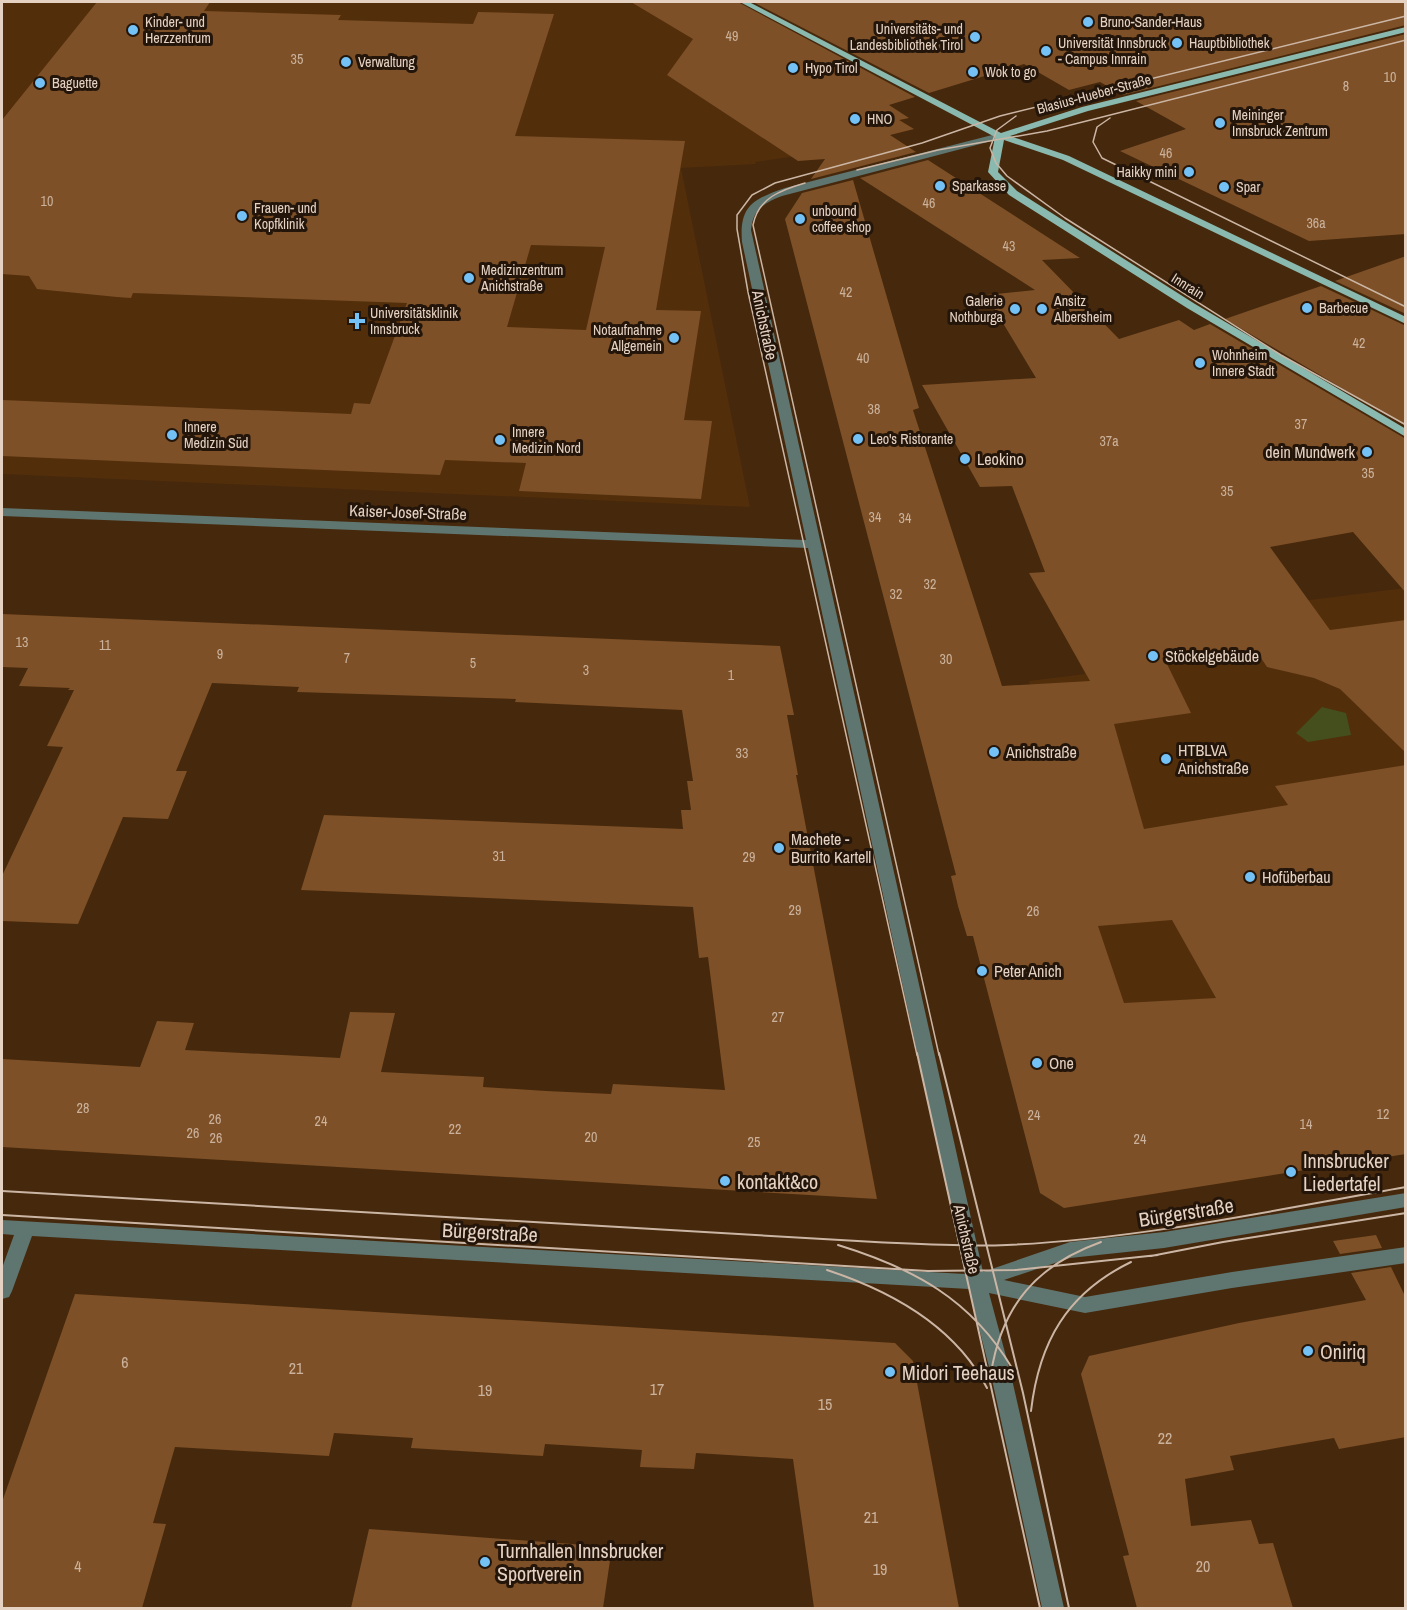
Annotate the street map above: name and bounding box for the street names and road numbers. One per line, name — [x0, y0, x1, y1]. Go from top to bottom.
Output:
street label: Blasius-Hueber-Straße — [1035, 70, 1153, 118]
street label: Innrain — [1168, 269, 1208, 303]
street label: Anichstraße — [747, 287, 783, 362]
street label: Kaiser-Josef-Straße — [349, 499, 467, 525]
street label: Bürgerstraße — [1137, 1191, 1235, 1233]
street label: Anichstraße — [948, 1201, 986, 1276]
street label: Bürgerstraße — [442, 1216, 538, 1248]

